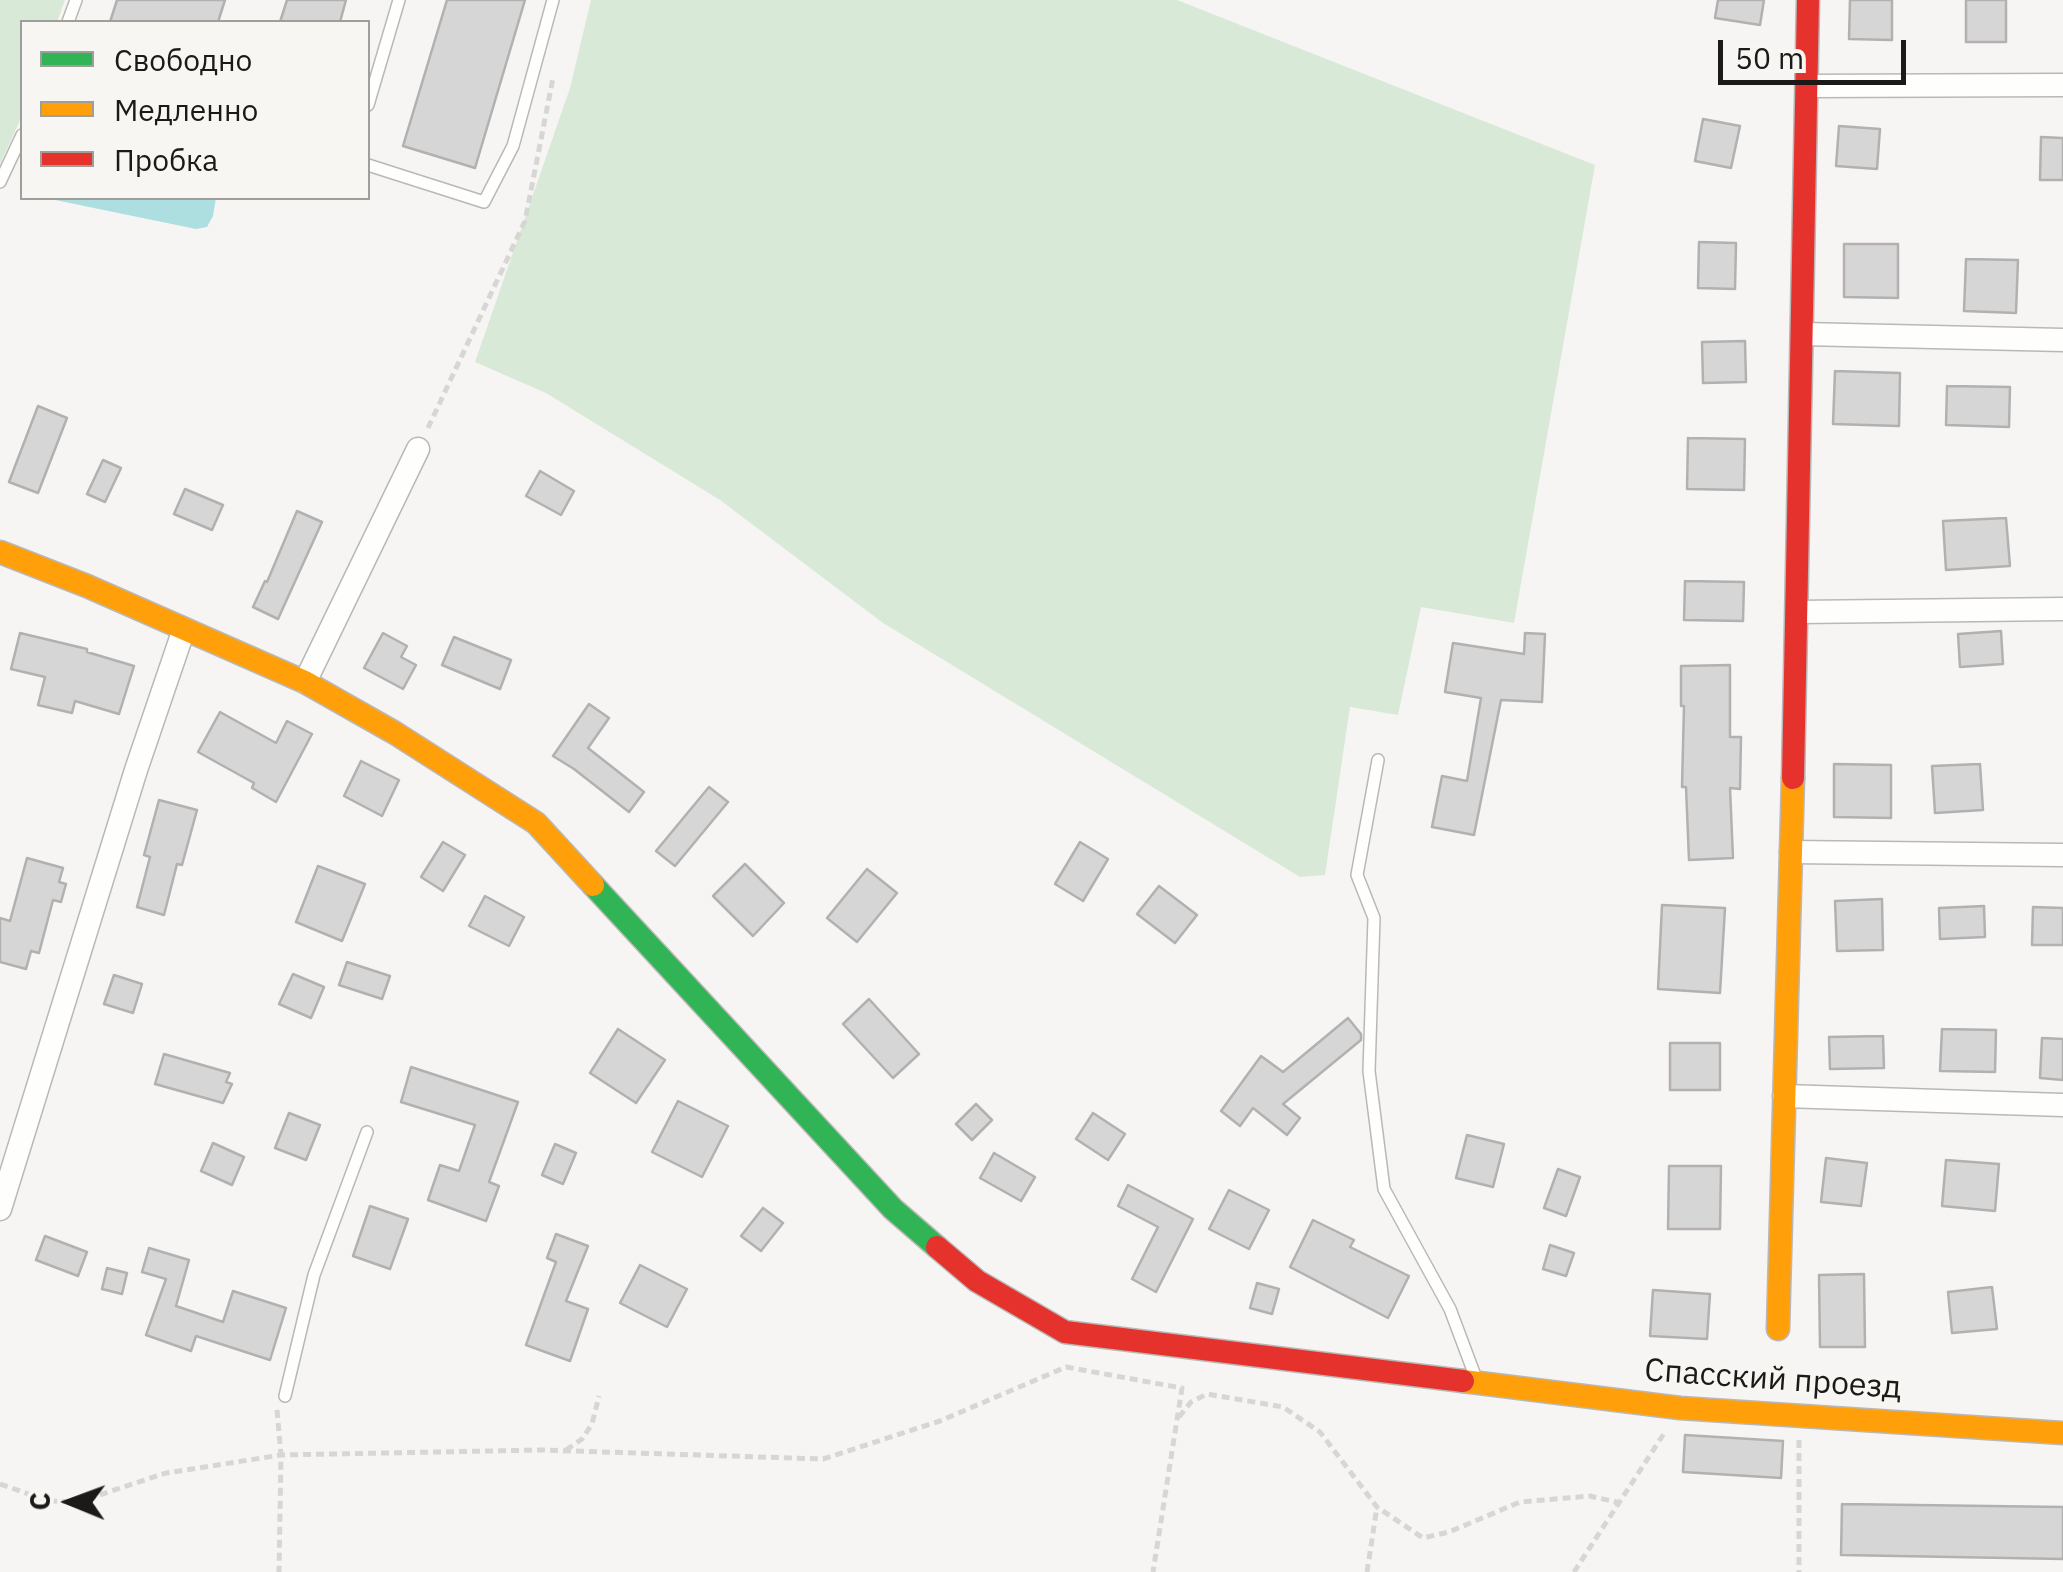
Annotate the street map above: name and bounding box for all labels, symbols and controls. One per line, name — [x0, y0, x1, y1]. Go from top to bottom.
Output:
legend — [20, 20, 370, 200]
scale bar — [1723, 20, 1910, 82]
text: 50 m — [1735, 38, 1804, 77]
text: Свободно — [114, 40, 252, 79]
text: Медленно — [114, 90, 258, 129]
text: Пробка — [114, 140, 218, 179]
street label: Спасский проезд — [1643, 1352, 1903, 1408]
north arrow — [20, 1452, 120, 1552]
text: С — [21, 1492, 58, 1511]

